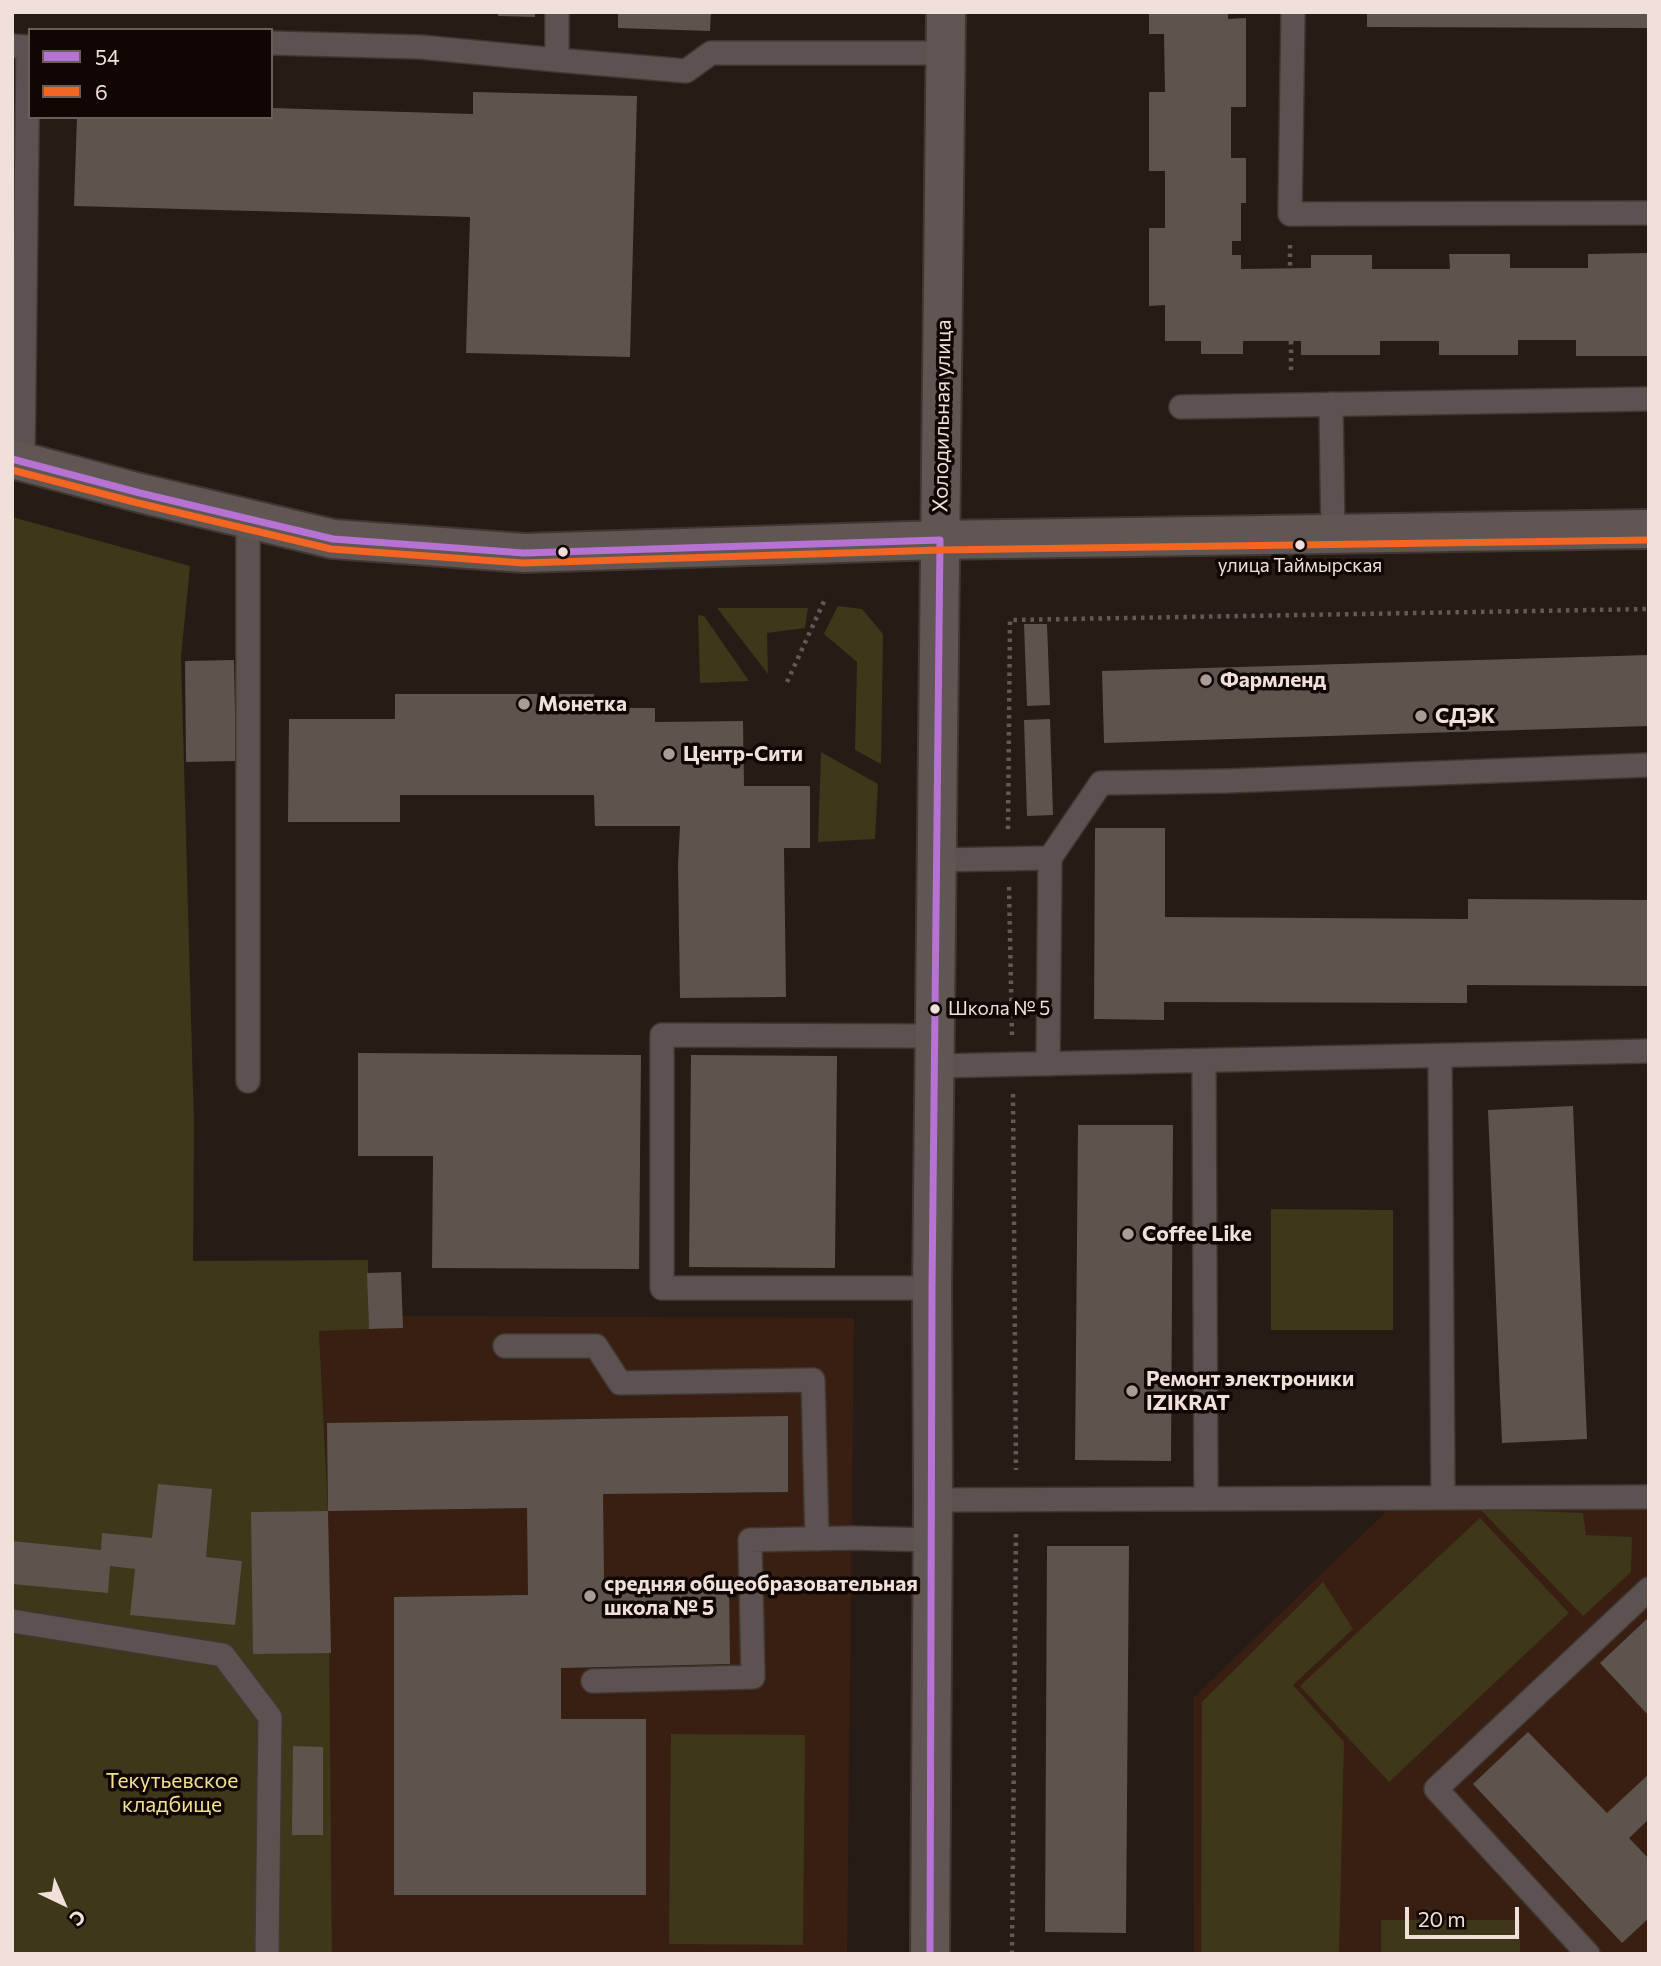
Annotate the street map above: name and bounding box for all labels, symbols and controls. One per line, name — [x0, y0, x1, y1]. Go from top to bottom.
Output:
legend — [28, 28, 273, 119]
text: 54 — [95, 44, 120, 69]
text: 6 — [95, 79, 108, 104]
street label: Холодильная улица — [928, 319, 956, 513]
marker: улица Таймырская — [1293, 538, 1307, 552]
unlabelled marker — [556, 545, 570, 559]
place label: улица Таймырская — [1218, 555, 1382, 577]
place label: Фармленд — [1220, 667, 1326, 693]
marker: Фармленд — [1198, 672, 1214, 688]
place label: Монетка — [538, 691, 627, 717]
marker: Монетка — [516, 696, 532, 712]
place label: СДЭК — [1435, 703, 1495, 729]
marker: СДЭК — [1413, 708, 1429, 724]
place label: Центр-Сити — [683, 741, 803, 767]
marker: Центр-Сити — [661, 746, 677, 762]
place label: Школа № 5 — [948, 998, 1050, 1020]
marker: Школа № 5 — [928, 1002, 942, 1016]
place label: Coffee Like — [1142, 1221, 1252, 1247]
marker: Coffee Like — [1120, 1226, 1136, 1242]
place label: Ремонт электроники IZIKRAT — [1146, 1366, 1354, 1416]
marker: Ремонт электроники IZIKRAT — [1124, 1383, 1140, 1399]
place label: средняя общеобразовательная школа № 5 — [604, 1571, 918, 1621]
marker: средняя общеобразовательная школа № 5 — [582, 1588, 598, 1604]
park label: Текутьевское кладбище — [106, 1768, 238, 1818]
north arrow — [28, 1868, 98, 1938]
scale bar — [1409, 1892, 1523, 1936]
text: С — [65, 1906, 91, 1931]
text: 20 m — [1418, 1906, 1466, 1931]

